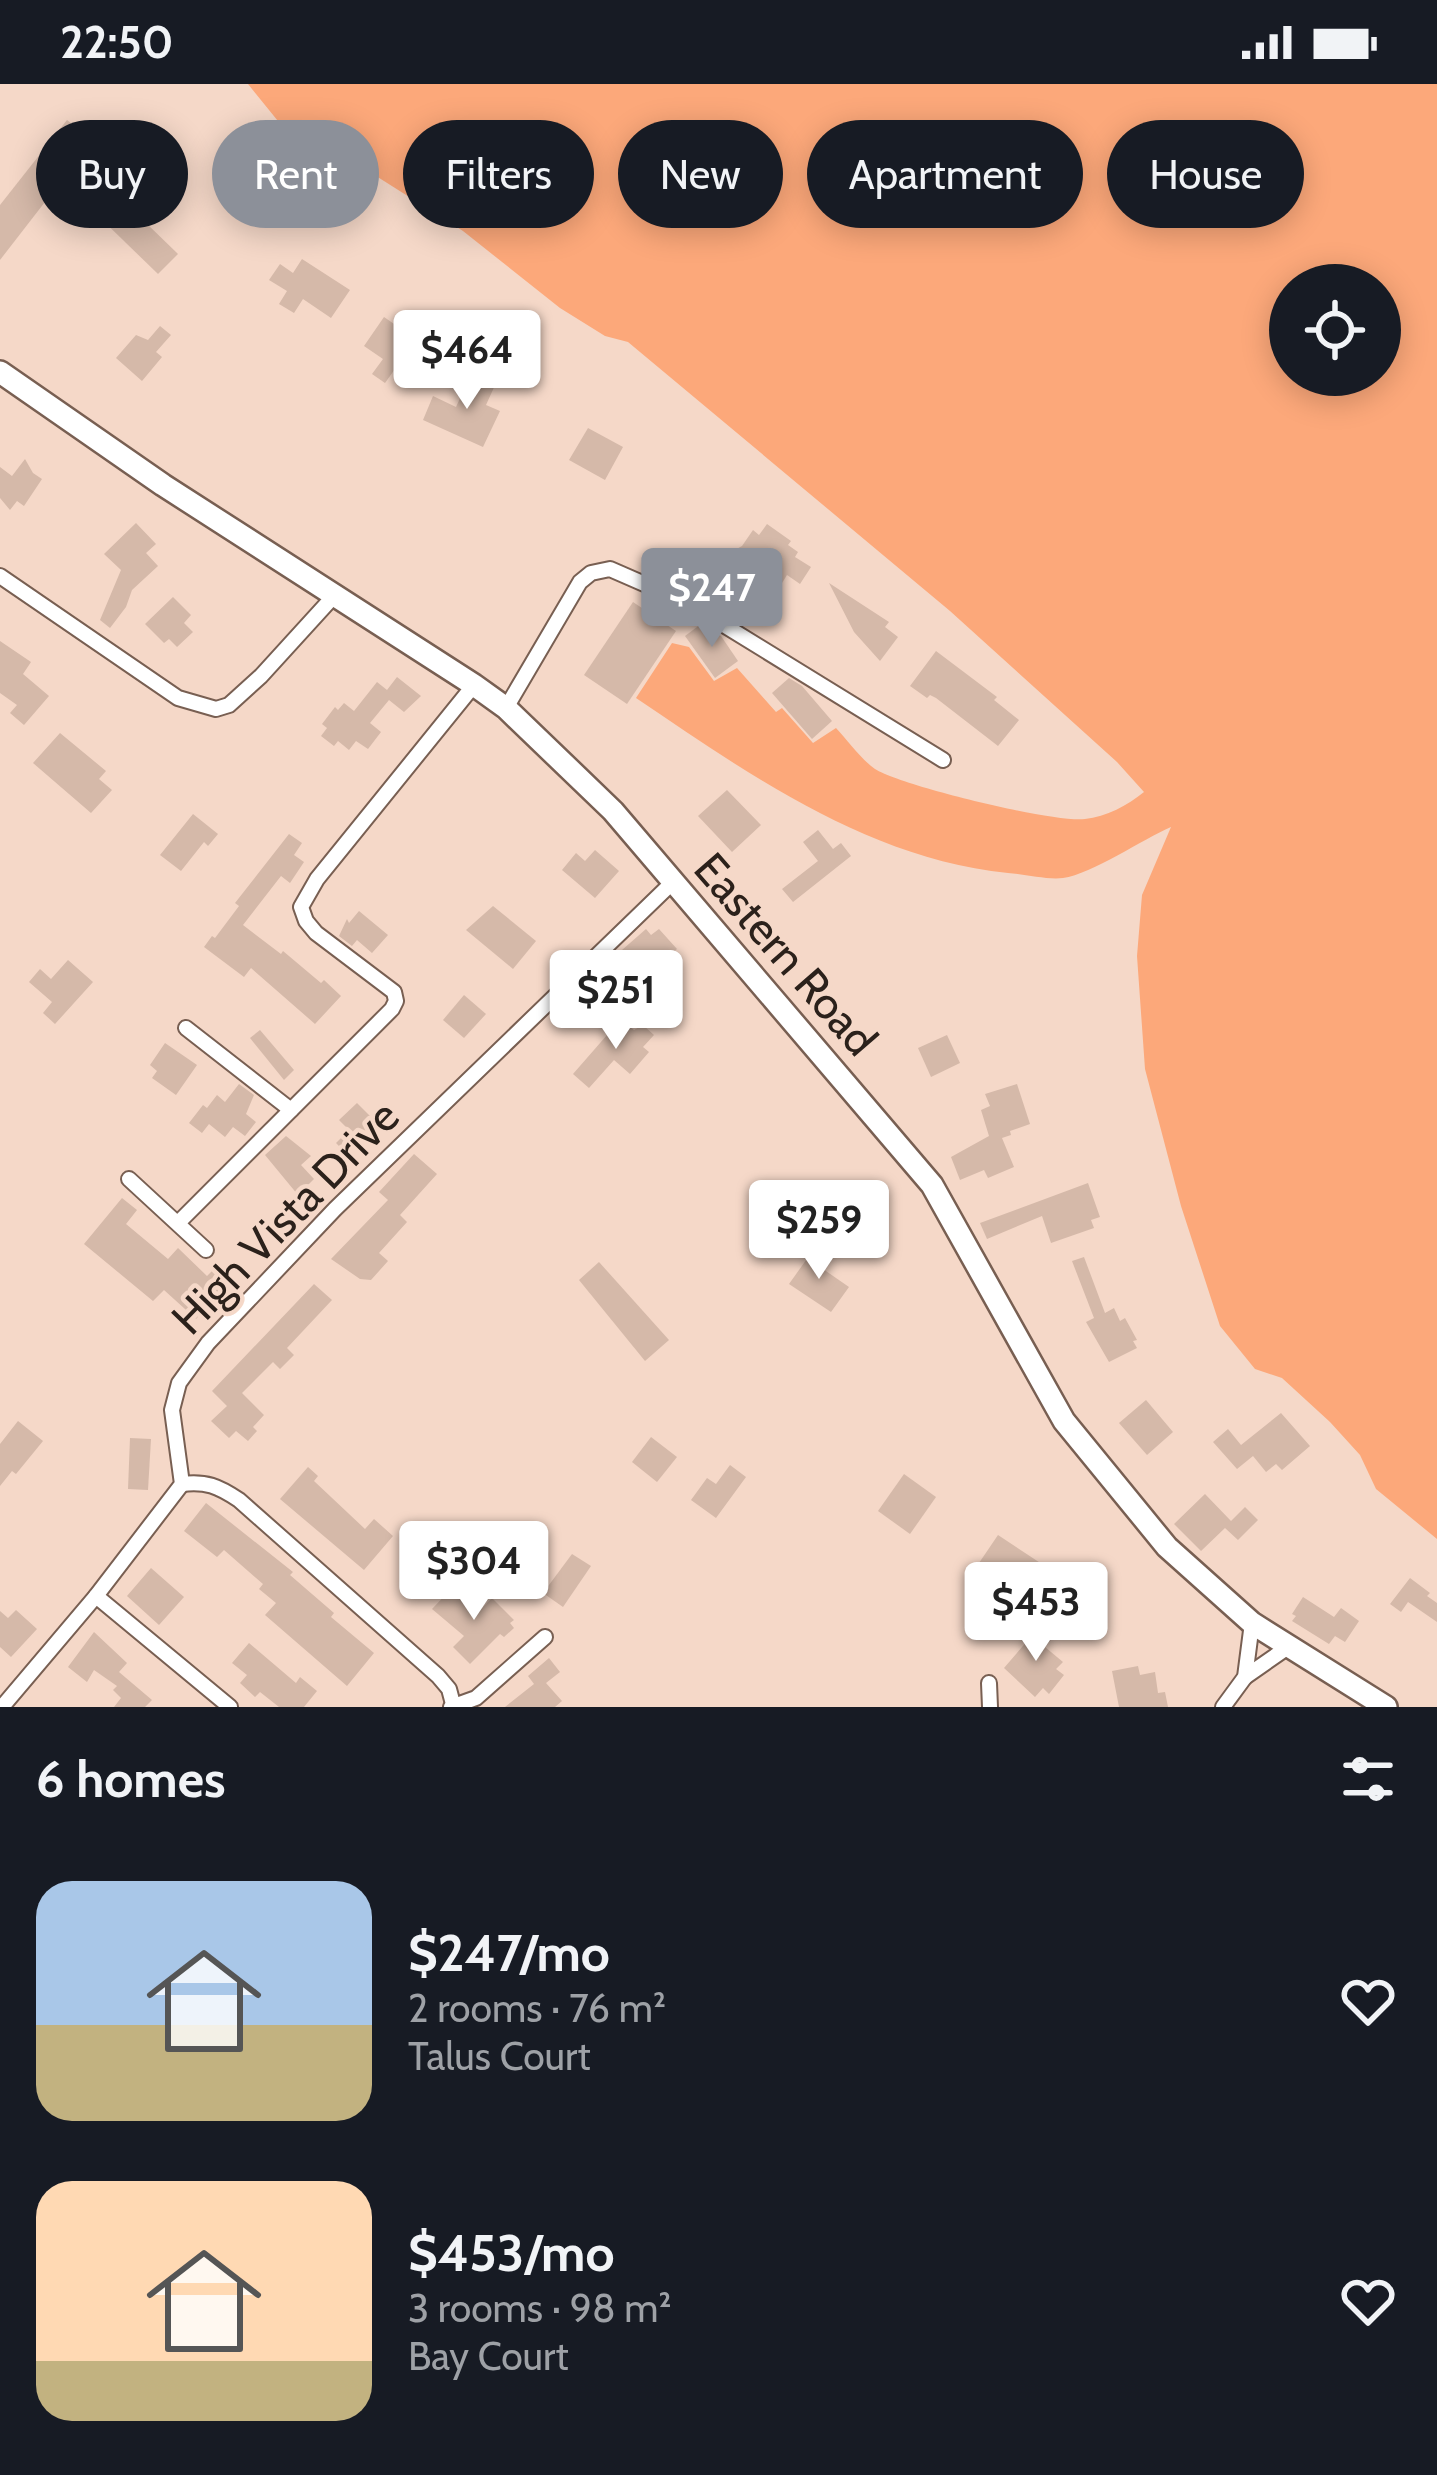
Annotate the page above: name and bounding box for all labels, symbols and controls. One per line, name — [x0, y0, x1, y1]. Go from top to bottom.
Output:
text: 22:50 — [60, 15, 174, 69]
chip: Buy — [36, 120, 188, 228]
chip: Rent — [212, 120, 379, 228]
chip: Filters — [403, 120, 594, 228]
chip: New — [618, 120, 783, 228]
chip: Apartment — [807, 120, 1083, 228]
chip: House — [1107, 120, 1304, 228]
map controls — [1269, 264, 1401, 396]
button: locate — [1269, 264, 1401, 396]
pin: $464 — [396, 310, 538, 412]
text: $464 — [421, 325, 513, 373]
pin: $247 — [641, 548, 783, 650]
text: $247 — [668, 563, 756, 611]
street label: Eastern Road — [684, 842, 888, 1066]
pin: $251 — [545, 950, 687, 1052]
text: $251 — [577, 965, 655, 1013]
street label: High Vista Drive — [160, 1089, 410, 1345]
pin: $259 — [748, 1180, 890, 1282]
text: $259 — [776, 1195, 862, 1243]
pin: $304 — [403, 1521, 545, 1623]
text: $304 — [426, 1536, 522, 1584]
pin: $453 — [965, 1562, 1107, 1664]
text: $453 — [992, 1577, 1080, 1625]
icon: filters — [1335, 1746, 1401, 1812]
text: 6 homes — [36, 1748, 225, 1810]
text: $247/mo — [408, 1922, 610, 1984]
icon: home — [132, 1929, 276, 2073]
icon: heart — [1335, 1968, 1401, 2034]
text: 2 rooms · 76 m² — [408, 1984, 666, 2032]
text: Talus Court — [408, 2032, 591, 2080]
text: $453/mo — [408, 2222, 615, 2284]
icon: home — [132, 2229, 276, 2373]
icon: heart — [1335, 2268, 1401, 2334]
text: 3 rooms · 98 m² — [408, 2284, 671, 2332]
text: Bay Court — [408, 2332, 569, 2380]

